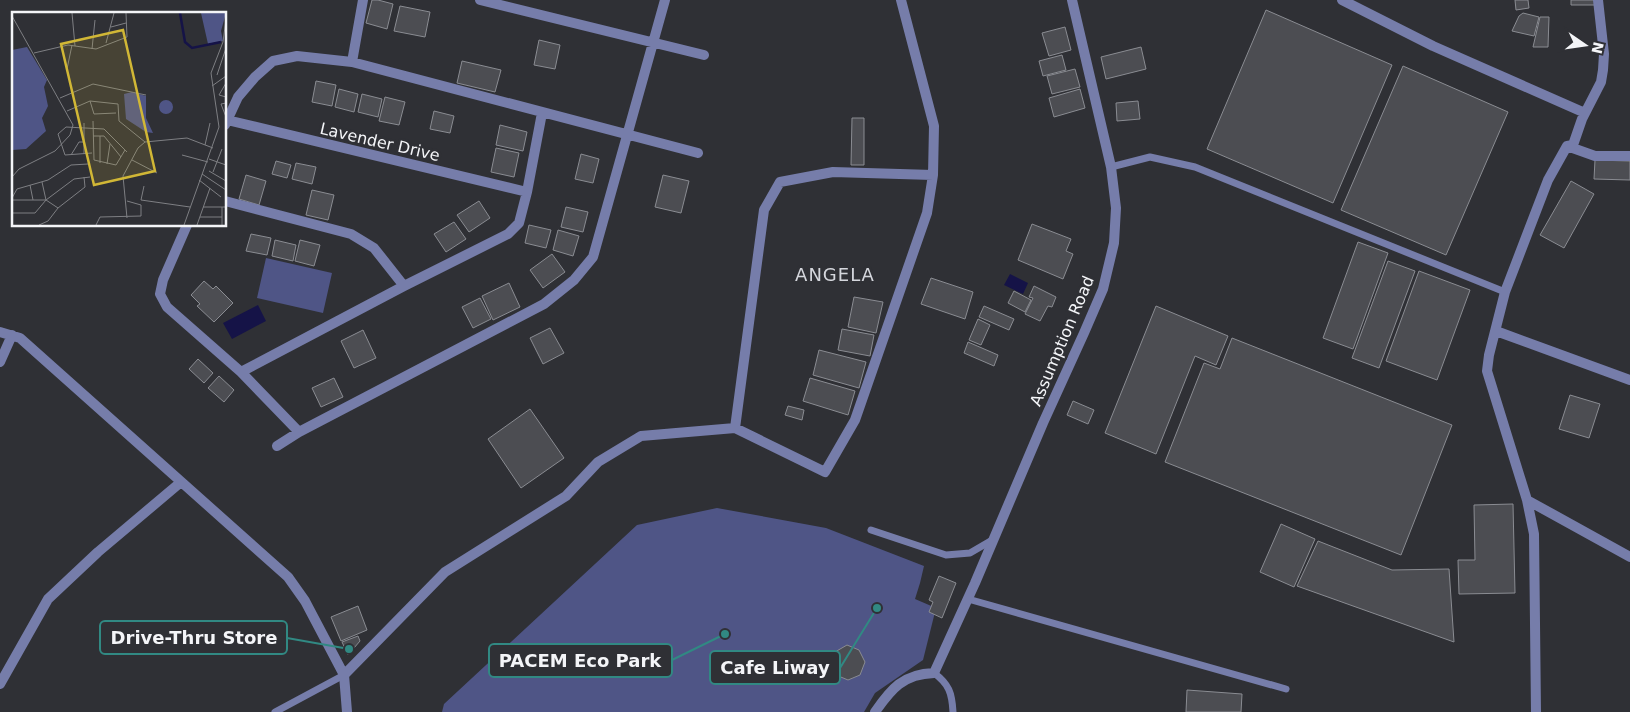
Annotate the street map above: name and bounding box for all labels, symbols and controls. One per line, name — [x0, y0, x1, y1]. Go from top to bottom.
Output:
inset map — [12, 12, 226, 226]
north arrow — [1560, 20, 1610, 70]
text: N — [1589, 40, 1607, 55]
street label: Lavender Drive — [318, 119, 442, 165]
district label: ANGELA — [795, 264, 875, 285]
street label: Assumption Road — [1026, 273, 1098, 409]
callout: Drive-Thru Store — [100, 621, 287, 654]
text: Drive-Thru Store — [111, 627, 277, 648]
callout: PACEM Eco Park — [489, 644, 672, 677]
text: PACEM Eco Park — [499, 650, 662, 671]
callout: Cafe Liway — [710, 651, 840, 684]
text: Cafe Liway — [720, 657, 830, 678]

